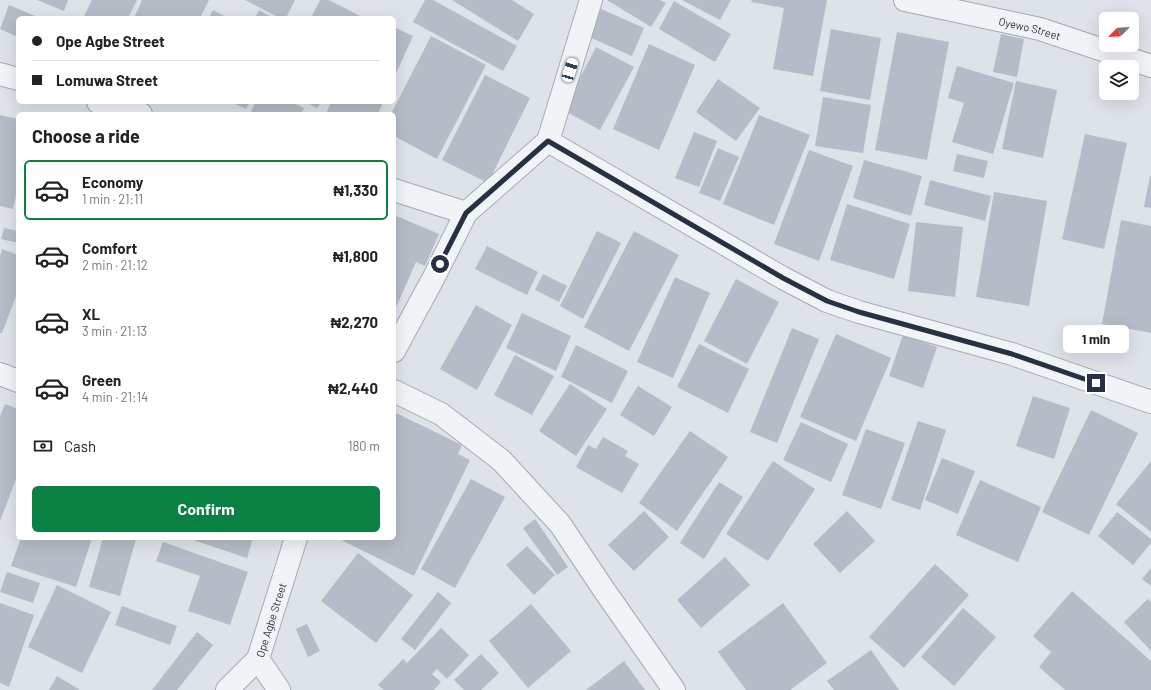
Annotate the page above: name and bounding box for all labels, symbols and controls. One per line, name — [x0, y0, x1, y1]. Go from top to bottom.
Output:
north arrow — [1099, 12, 1139, 52]
map controls — [1099, 12, 1139, 100]
street label: Oyewo Street — [998, 14, 1063, 42]
text: Ope Agbe Street — [56, 32, 165, 50]
car — [561, 57, 579, 83]
button: layers — [1099, 60, 1139, 100]
text: Lomuwa Street — [56, 71, 158, 89]
text: Choose a ride — [32, 125, 140, 147]
icon: car — [34, 172, 70, 208]
text: Economy — [82, 173, 143, 191]
text: ₦1,330 — [333, 181, 378, 199]
text: 1 min · 21:11 — [82, 191, 143, 207]
icon: car — [34, 238, 70, 274]
text: Comfort — [82, 239, 137, 257]
text: ₦1,800 — [333, 247, 378, 265]
route start — [431, 255, 449, 273]
text: 2 min · 21:12 — [82, 257, 148, 273]
icon: car — [34, 304, 70, 340]
text: XL — [82, 305, 100, 323]
text: ₦2,270 — [330, 313, 378, 331]
text: 3 min · 21:13 — [82, 323, 147, 339]
callout: 1 min — [1063, 325, 1129, 353]
text: 1 min — [1082, 331, 1110, 347]
icon: car — [34, 370, 70, 406]
text: Green — [82, 371, 121, 389]
route end — [1087, 374, 1105, 392]
text: ₦2,440 — [328, 379, 378, 397]
text: 4 min · 21:14 — [82, 389, 148, 405]
icon: cash — [32, 435, 54, 457]
text: Cash — [64, 437, 96, 455]
text: 180 m — [348, 438, 380, 454]
button: Confirm — [32, 486, 380, 532]
street label: Ope Agbe Street — [253, 581, 288, 659]

